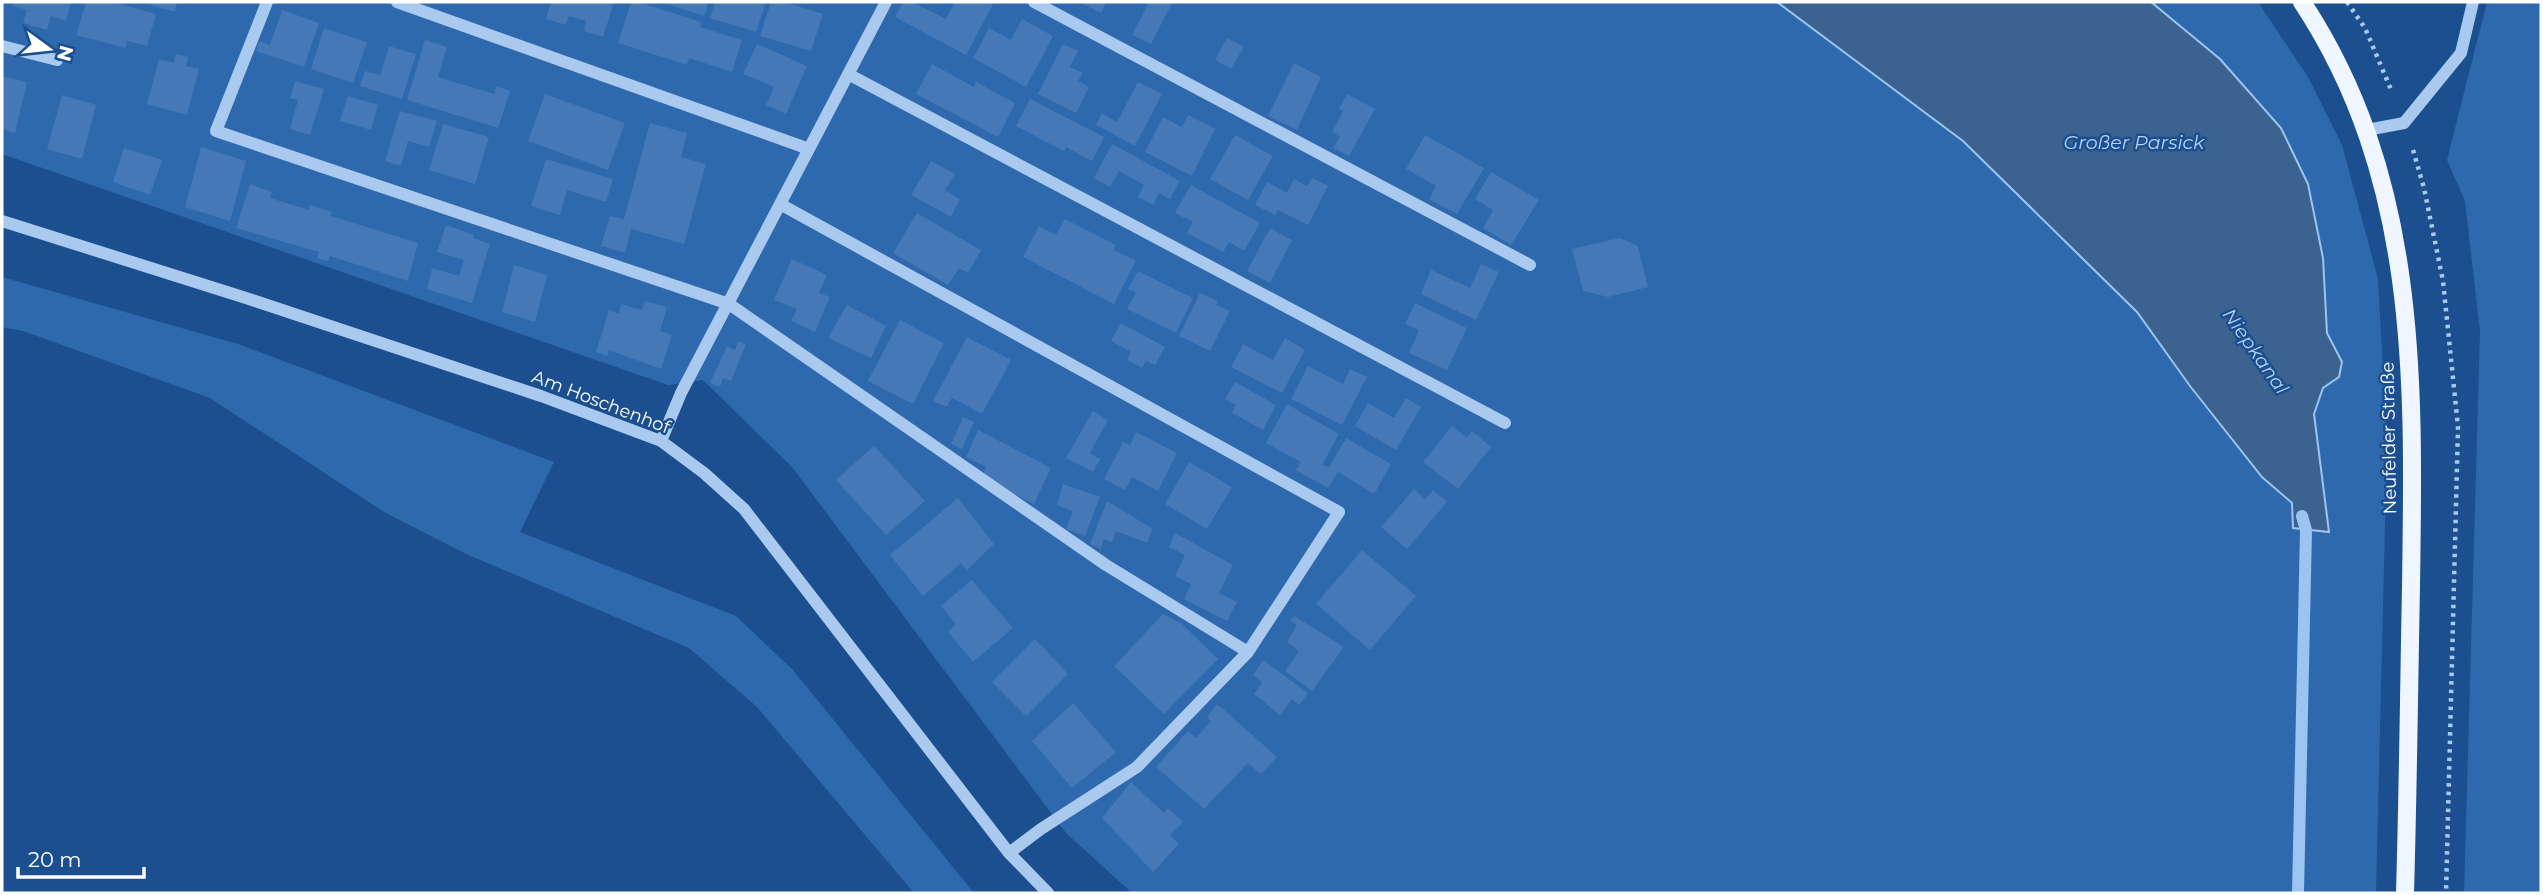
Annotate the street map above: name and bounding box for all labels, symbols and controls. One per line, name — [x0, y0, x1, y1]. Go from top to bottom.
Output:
north arrow — [14, 14, 84, 84]
text: N — [52, 43, 78, 64]
water label: Großer Parsick — [2064, 131, 2205, 154]
water label: Niepkanal — [2218, 304, 2294, 399]
street label: Neufelder Straße — [2377, 361, 2401, 515]
street label: Am Hoschenhof — [529, 366, 674, 439]
scale bar — [18, 836, 144, 880]
text: 20 m — [28, 847, 82, 872]

